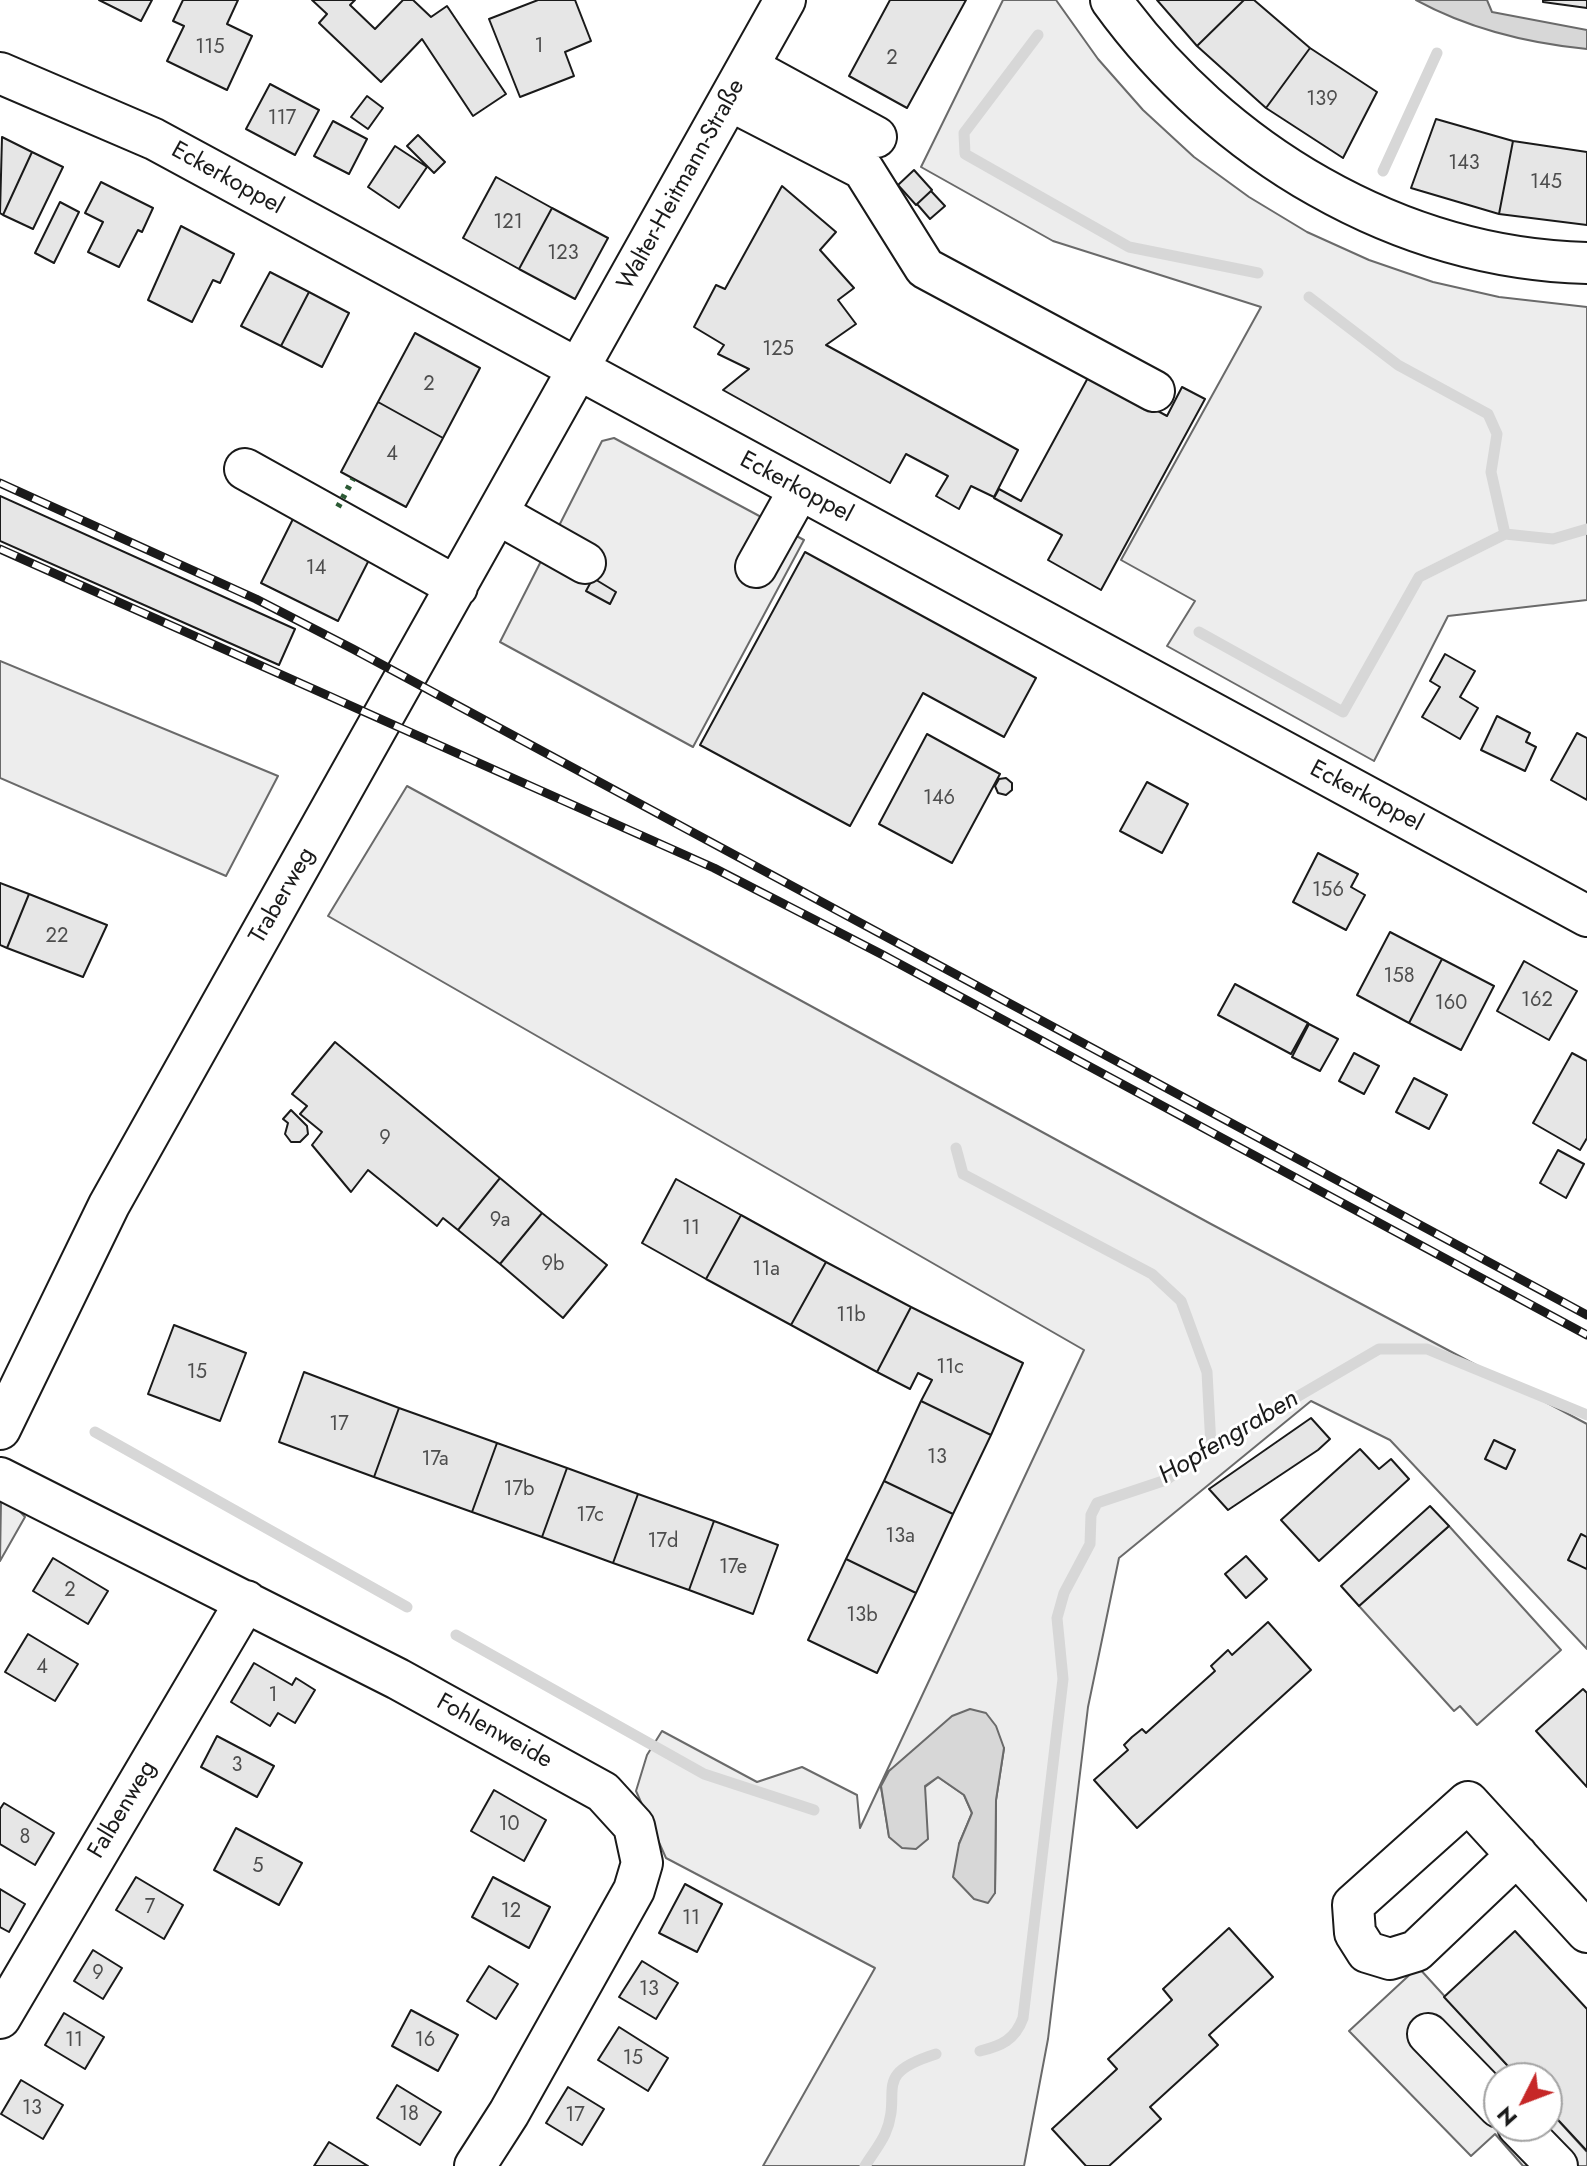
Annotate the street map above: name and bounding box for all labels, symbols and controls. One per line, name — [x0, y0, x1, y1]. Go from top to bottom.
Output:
house number: 1 — [535, 35, 543, 59]
house number: 115 — [195, 36, 225, 60]
house number: 2 — [886, 47, 898, 71]
street label: Walter-Heitmann-Straße — [612, 75, 752, 295]
house number: 139 — [1306, 88, 1338, 112]
house number: 117 — [268, 107, 296, 131]
street label: Eckerkoppel — [166, 136, 288, 222]
house number: 143 — [1448, 152, 1480, 176]
house number: 145 — [1530, 171, 1562, 195]
house number: 121 — [493, 211, 523, 235]
house number: 123 — [547, 242, 579, 266]
house number: 125 — [762, 338, 794, 362]
house number: 2 — [423, 373, 435, 397]
house number: 4 — [386, 443, 398, 467]
street label: Eckerkoppel — [734, 446, 858, 530]
house number: 14 — [306, 557, 326, 581]
street label: Eckerkoppel — [1304, 755, 1428, 839]
house number: 146 — [923, 787, 955, 811]
street label: Traberweg — [244, 843, 322, 949]
house number: 156 — [1312, 879, 1344, 903]
house number: 22 — [46, 925, 68, 949]
house number: 158 — [1383, 965, 1415, 989]
house number: 162 — [1521, 989, 1553, 1013]
house number: 160 — [1435, 992, 1467, 1016]
house number: 9 — [379, 1127, 391, 1151]
house number: 9a — [490, 1209, 510, 1233]
house number: 11 — [682, 1217, 700, 1241]
house number: 9b — [542, 1253, 564, 1277]
house number: 11a — [752, 1258, 780, 1282]
house number: 11b — [836, 1304, 866, 1328]
house number: 11c — [936, 1356, 964, 1380]
house number: 15 — [187, 1361, 207, 1385]
water label: Hopfengraben — [1153, 1384, 1305, 1492]
house number: 17 — [329, 1413, 349, 1437]
house number: 13 — [927, 1446, 947, 1470]
house number: 17a — [421, 1448, 449, 1472]
house number: 17b — [504, 1478, 534, 1502]
house number: 17c — [576, 1504, 604, 1528]
house number: 13a — [885, 1525, 915, 1549]
house number: 17d — [648, 1530, 678, 1554]
house number: 17e — [719, 1556, 747, 1580]
house number: 2 — [64, 1579, 76, 1603]
house number: 13b — [846, 1604, 878, 1628]
house number: 4 — [36, 1656, 48, 1680]
house number: 1 — [269, 1684, 277, 1708]
street label: Fohlenweide — [431, 1688, 557, 1776]
house number: 3 — [232, 1754, 242, 1778]
street label: Falbenweg — [83, 1756, 163, 1864]
house number: 10 — [499, 1813, 519, 1837]
house number: 8 — [20, 1826, 30, 1850]
house number: 5 — [252, 1855, 264, 1879]
house number: 7 — [145, 1896, 155, 1920]
house number: 12 — [501, 1900, 521, 1924]
house number: 11 — [682, 1907, 700, 1931]
house number: 9 — [92, 1962, 104, 1986]
house number: 13 — [639, 1978, 659, 2002]
house number: 11 — [65, 2029, 83, 2053]
house number: 16 — [415, 2029, 435, 2053]
house number: 15 — [623, 2047, 643, 2071]
north arrow — [1483, 2062, 1563, 2142]
house number: 13 — [22, 2097, 42, 2121]
text: N — [1489, 2100, 1524, 2134]
house number: 18 — [399, 2103, 419, 2127]
house number: 17 — [565, 2104, 585, 2128]

